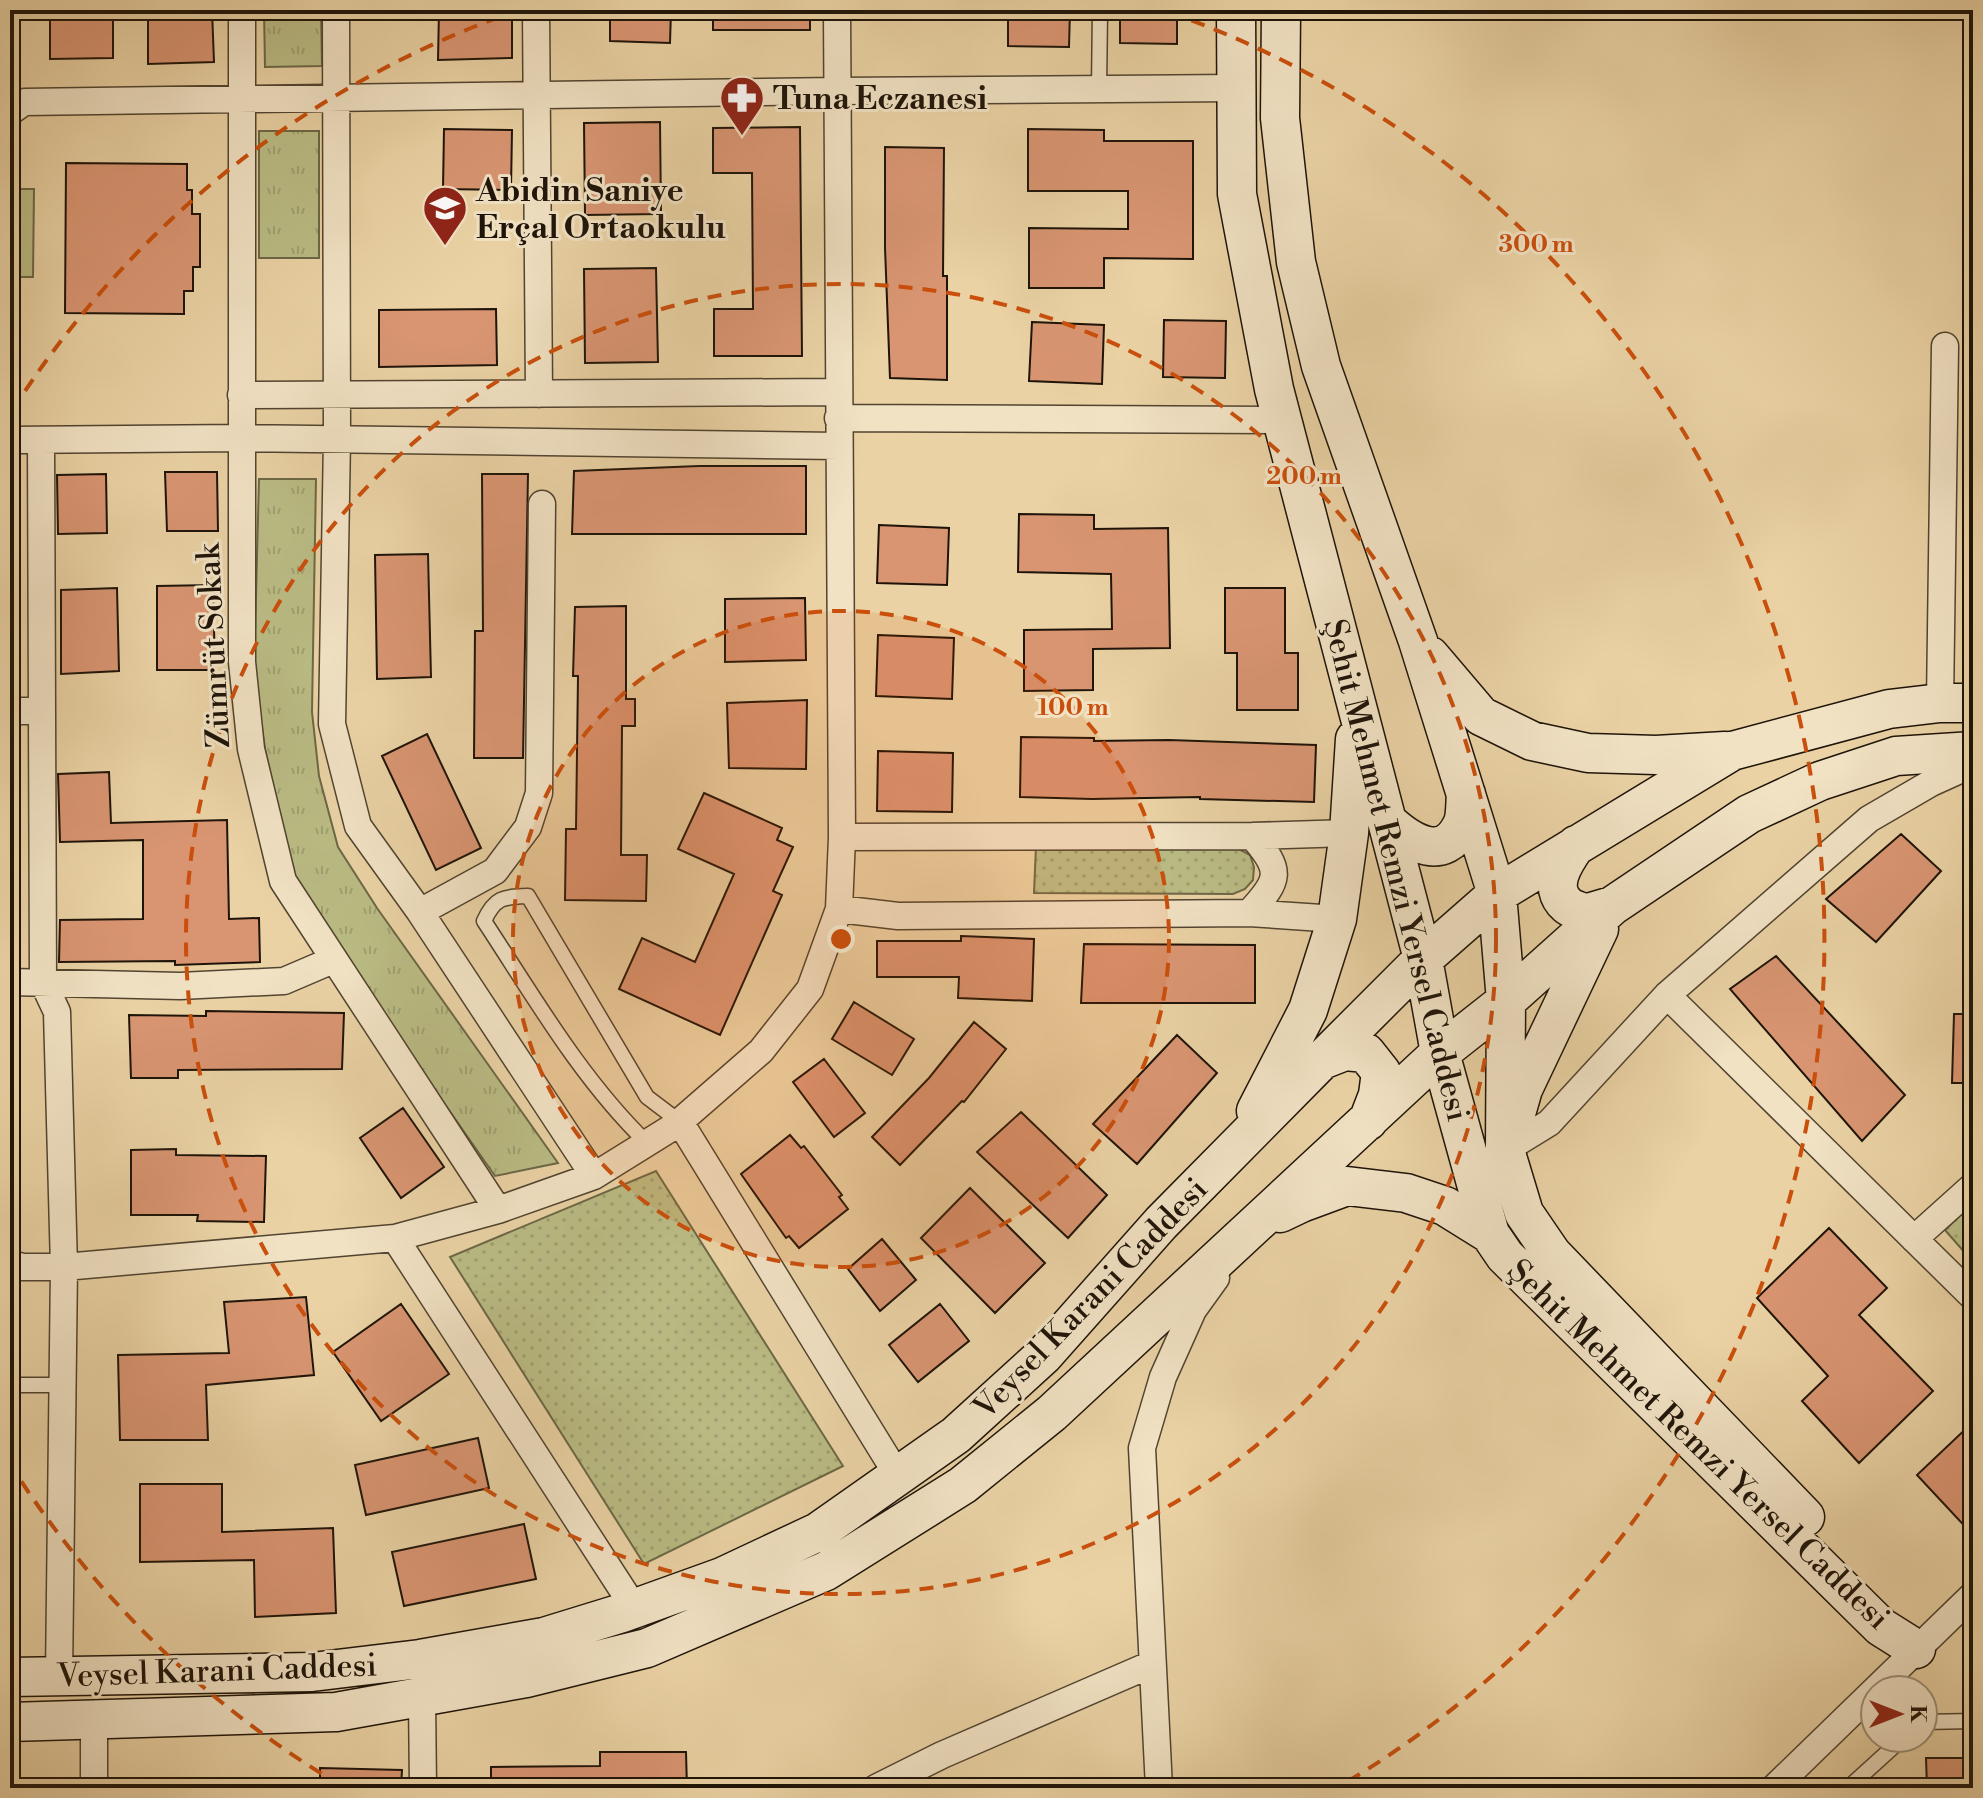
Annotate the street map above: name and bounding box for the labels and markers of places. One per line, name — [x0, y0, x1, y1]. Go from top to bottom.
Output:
pharmacy icon: Tuna Eczanesi — [718, 74, 766, 137]
place label: Tuna Eczanesi — [773, 79, 987, 119]
place label: Abidin Saniye Erçal Ortaokulu — [475, 171, 726, 248]
school or university icon: Abidin Saniye Erçal Ortaokulu — [421, 184, 469, 247]
centre of rings — [827, 925, 855, 953]

